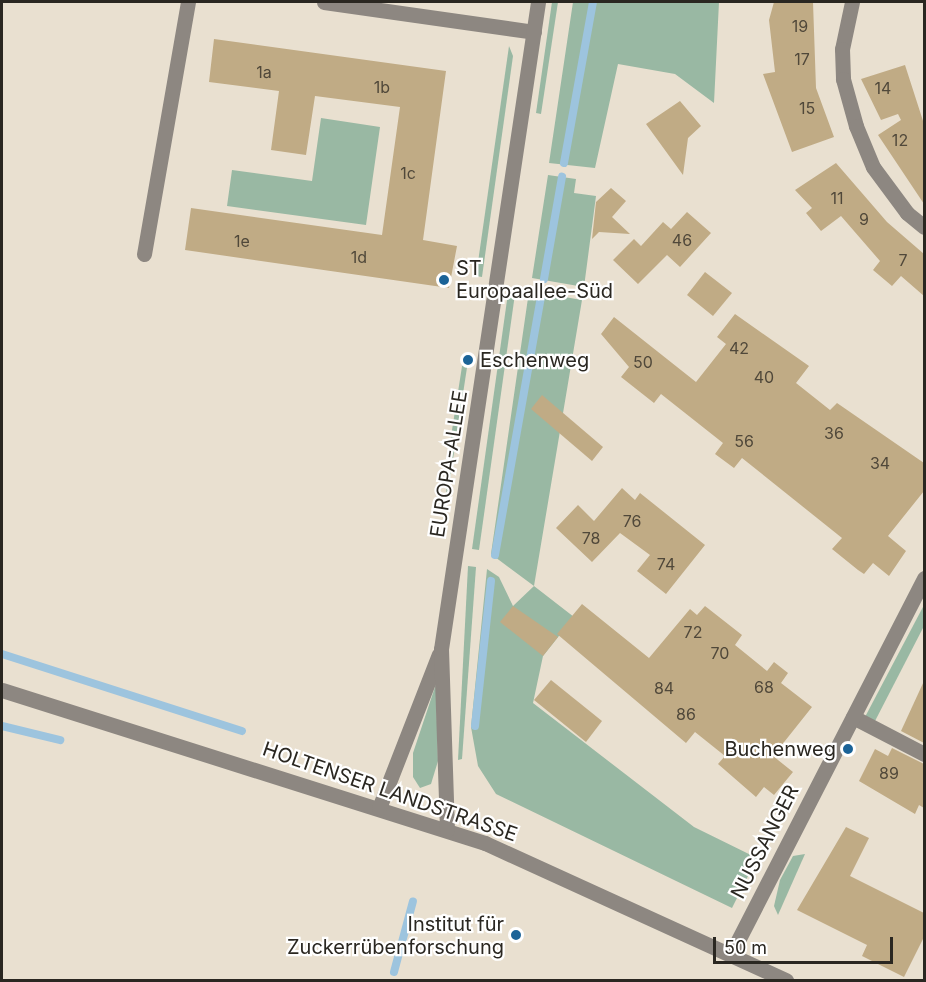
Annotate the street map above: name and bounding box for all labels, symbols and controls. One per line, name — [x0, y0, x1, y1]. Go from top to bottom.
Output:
house number: 19 — [792, 16, 808, 36]
house number: 17 — [794, 49, 810, 69]
house number: 1a — [256, 62, 272, 82]
house number: 1b — [374, 77, 390, 97]
house number: 14 — [875, 78, 891, 98]
house number: 15 — [799, 98, 815, 118]
house number: 12 — [892, 130, 908, 150]
house number: 1c — [400, 163, 416, 183]
house number: 11 — [830, 188, 844, 208]
house number: 9 — [859, 209, 869, 229]
house number: 46 — [672, 230, 692, 250]
house number: 1e — [234, 231, 250, 251]
house number: 1d — [351, 247, 367, 267]
house number: 7 — [898, 250, 908, 270]
place label: ST Europaallee-Süd — [456, 256, 613, 303]
marker: ST Europaallee-Süd — [437, 273, 451, 287]
house number: 42 — [729, 338, 749, 358]
place label: Eschenweg — [480, 348, 589, 372]
house number: 50 — [633, 352, 653, 372]
marker: Eschenweg — [461, 353, 475, 367]
house number: 40 — [754, 367, 774, 387]
street label: EUROPA-ALLEE — [426, 389, 472, 539]
house number: 36 — [824, 423, 844, 443]
house number: 56 — [734, 431, 754, 451]
house number: 34 — [870, 453, 890, 473]
house number: 76 — [623, 511, 641, 531]
house number: 78 — [582, 528, 600, 548]
house number: 74 — [657, 554, 675, 574]
house number: 72 — [684, 622, 702, 642]
house number: 70 — [711, 643, 729, 663]
house number: 68 — [754, 677, 774, 697]
house number: 84 — [654, 678, 674, 698]
house number: 86 — [676, 704, 696, 724]
street label: HOLTENSER LANDSTRASSE — [260, 737, 520, 847]
place label: Buchenweg — [724, 737, 836, 761]
marker: Buchenweg — [841, 742, 855, 756]
house number: 89 — [879, 763, 899, 783]
street label: NUSSANGER — [726, 781, 804, 903]
place label: Institut für Zuckerrübenforschung — [287, 912, 504, 959]
scale bar — [716, 925, 896, 963]
marker: Institut für Zuckerrübenforschung — [509, 928, 523, 942]
text: 50 m — [724, 937, 767, 958]

